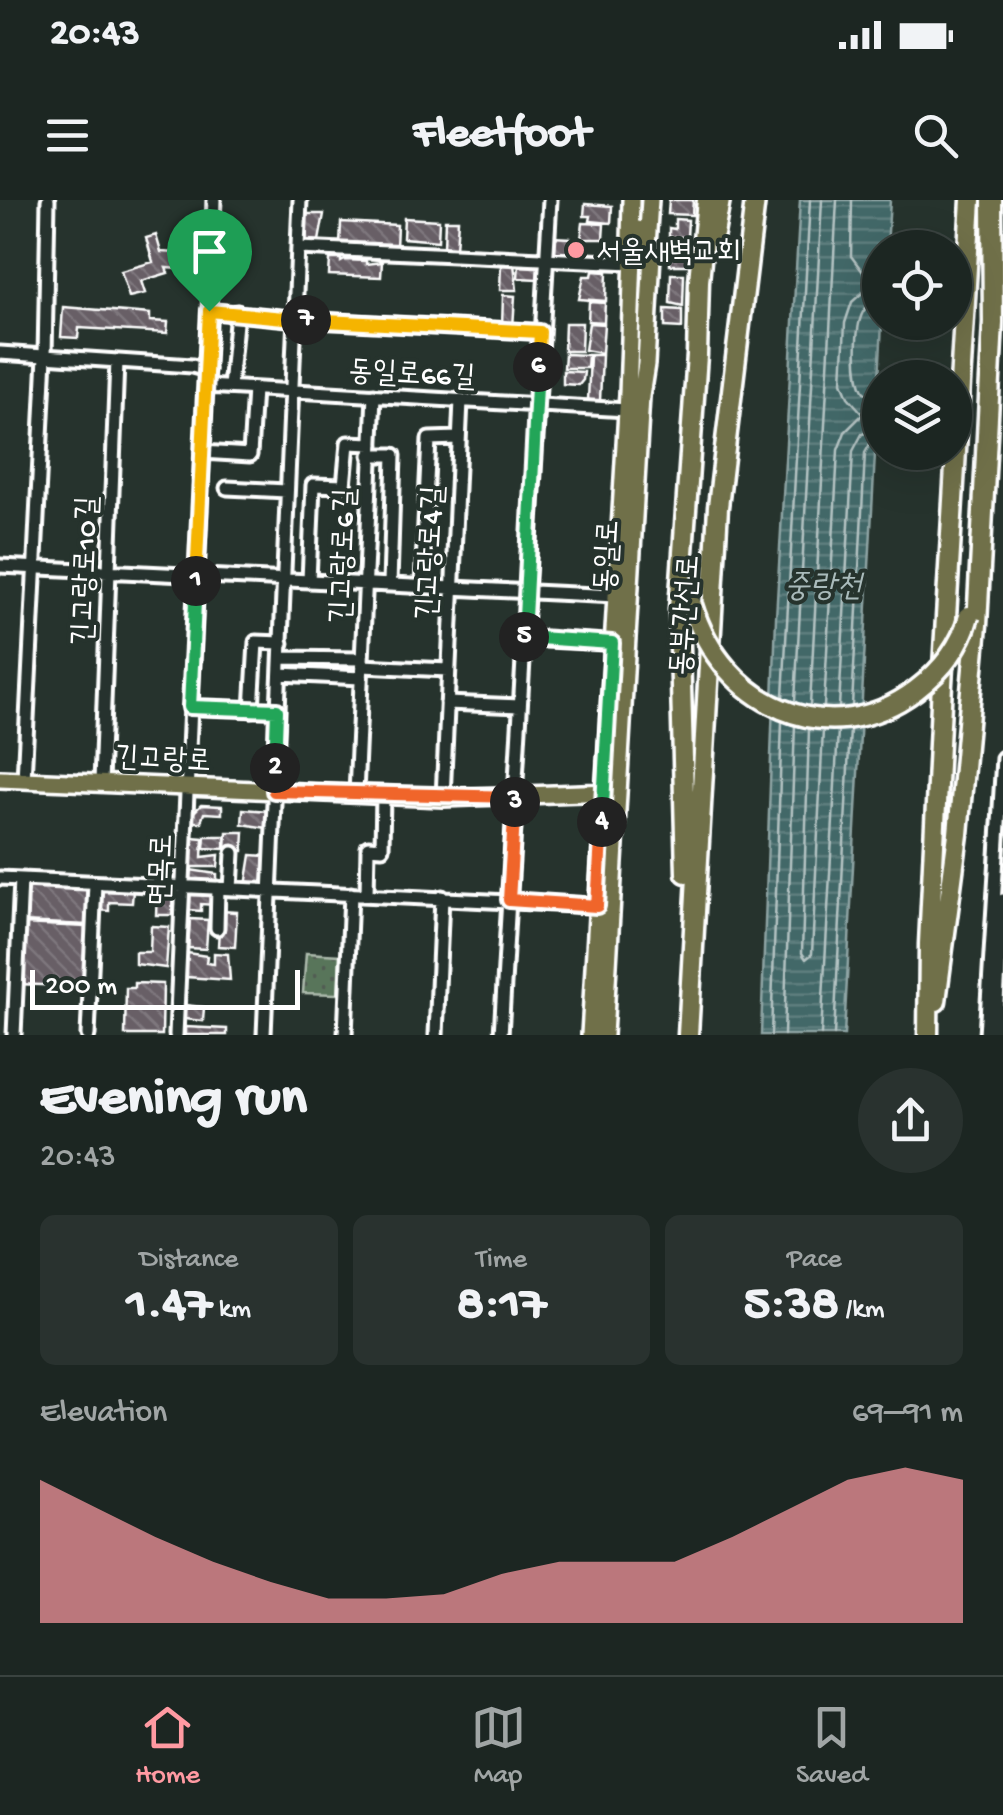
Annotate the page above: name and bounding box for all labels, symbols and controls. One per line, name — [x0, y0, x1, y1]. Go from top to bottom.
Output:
text: 20:43 — [50, 13, 140, 57]
icon: menu — [40, 108, 95, 163]
icon: search — [908, 108, 963, 163]
text: Fleetfoot — [413, 109, 590, 162]
pin — [167, 209, 252, 312]
icon: arrive — [182, 224, 237, 279]
map controls — [862, 230, 972, 470]
button: locate — [862, 230, 972, 340]
place label: 서울새벽교회 — [596, 237, 741, 272]
marker: 서울새벽교회 — [565, 239, 587, 261]
pin: 7 — [281, 295, 331, 345]
text: 7 — [299, 303, 313, 336]
pin: 6 — [513, 342, 563, 392]
text: 6 — [531, 350, 545, 383]
street label: 동일로66길 — [347, 356, 476, 397]
button: layers — [862, 360, 972, 470]
street label: 긴고랑로4길 — [411, 485, 454, 622]
street label: 긴고랑로6길 — [326, 488, 365, 625]
street label: 긴고랑로10길 — [67, 496, 108, 647]
street label: 동일로 — [590, 519, 629, 593]
street label: 동부간선로 — [666, 554, 709, 677]
pin: 1 — [171, 556, 221, 606]
text: 1 — [190, 564, 202, 597]
water label: 중랑천 — [784, 570, 865, 608]
pin: 5 — [499, 612, 549, 662]
text: 5 — [517, 620, 531, 653]
street label: 긴고랑로 — [114, 741, 212, 781]
pin: 2 — [250, 743, 300, 793]
text: 2 — [268, 751, 282, 784]
pin: 3 — [490, 777, 540, 827]
text: 3 — [508, 785, 522, 818]
pin: 4 — [577, 797, 627, 847]
text: 4 — [595, 805, 609, 838]
street label: 면목로 — [145, 833, 182, 907]
scale bar — [30, 965, 300, 1010]
text: 200 m — [45, 971, 117, 1004]
button: share — [858, 1068, 963, 1173]
text: Evening run — [40, 1069, 307, 1133]
text: 20:43 — [40, 1139, 116, 1177]
text: Distance — [139, 1244, 238, 1277]
text: Time — [476, 1244, 527, 1277]
text: Pace — [787, 1244, 842, 1277]
text: 1.47 — [127, 1277, 212, 1336]
text: 8:17 — [457, 1277, 546, 1336]
text: 5:38 — [744, 1277, 839, 1336]
text: km — [212, 1294, 251, 1327]
text: /km — [839, 1294, 885, 1327]
text: Elevation — [40, 1395, 167, 1433]
text: 69–91 m — [852, 1395, 963, 1433]
tab: Home — [135, 1700, 200, 1793]
tab: Map — [471, 1700, 526, 1793]
tab: Saved — [796, 1700, 868, 1793]

